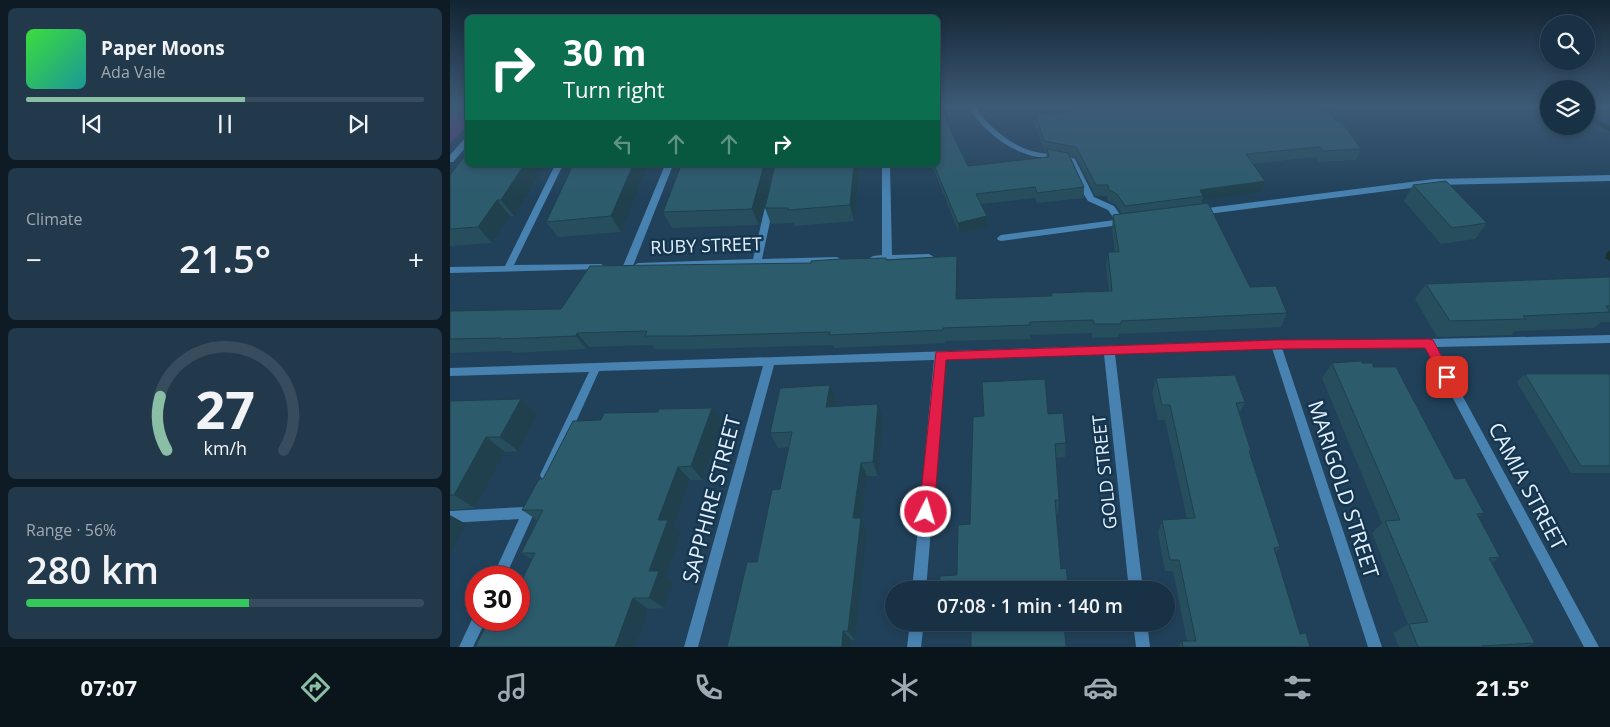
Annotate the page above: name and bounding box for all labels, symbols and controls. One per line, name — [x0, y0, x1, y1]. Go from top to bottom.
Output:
map controls — [1540, 15, 1595, 135]
button: search — [1540, 15, 1595, 70]
text: 30 m — [563, 29, 646, 76]
text: Paper Moons — [101, 35, 225, 61]
icon: right — [480, 35, 545, 100]
text: Ada Vale — [101, 61, 165, 83]
text: Turn right — [563, 74, 665, 104]
button: layers — [1540, 80, 1595, 135]
icon: previous — [78, 110, 106, 138]
icon: pause — [211, 110, 239, 138]
icon: next — [344, 110, 372, 138]
icon: left — [609, 130, 637, 158]
icon: ahead — [662, 130, 690, 158]
icon: ahead — [715, 130, 743, 158]
icon: right — [768, 130, 796, 158]
text: Climate — [26, 208, 83, 230]
street label: RUBY STREET — [650, 231, 762, 259]
text: 21.5° — [179, 232, 271, 284]
text: − — [26, 240, 42, 278]
text: + — [408, 240, 424, 278]
pin — [1426, 356, 1468, 398]
icon: arrive — [1433, 363, 1461, 391]
text: 27 — [195, 373, 255, 444]
street label: MARIGOLD STREET — [1302, 397, 1386, 582]
street label: SAPPHIRE STREET — [675, 412, 747, 586]
street label: GOLD STREET — [1086, 413, 1122, 530]
street label: CAMIA STREET — [1483, 417, 1574, 555]
text: km/h — [203, 436, 247, 460]
position arrow — [899, 485, 951, 537]
text: Range · 56% — [26, 519, 116, 541]
text: 280 km — [26, 543, 159, 595]
speed limit sign: 30 — [465, 566, 530, 631]
text: 07:08 · 1 min · 140 m — [937, 593, 1123, 619]
icon: directions — [298, 670, 333, 705]
icon: music — [495, 670, 530, 705]
icon: phone — [691, 670, 726, 705]
icon: climate — [887, 670, 922, 705]
icon: car — [1083, 670, 1118, 705]
icon: filters — [1280, 670, 1315, 705]
text: 07:07 — [81, 672, 137, 702]
text: 21.5° — [1476, 672, 1529, 702]

